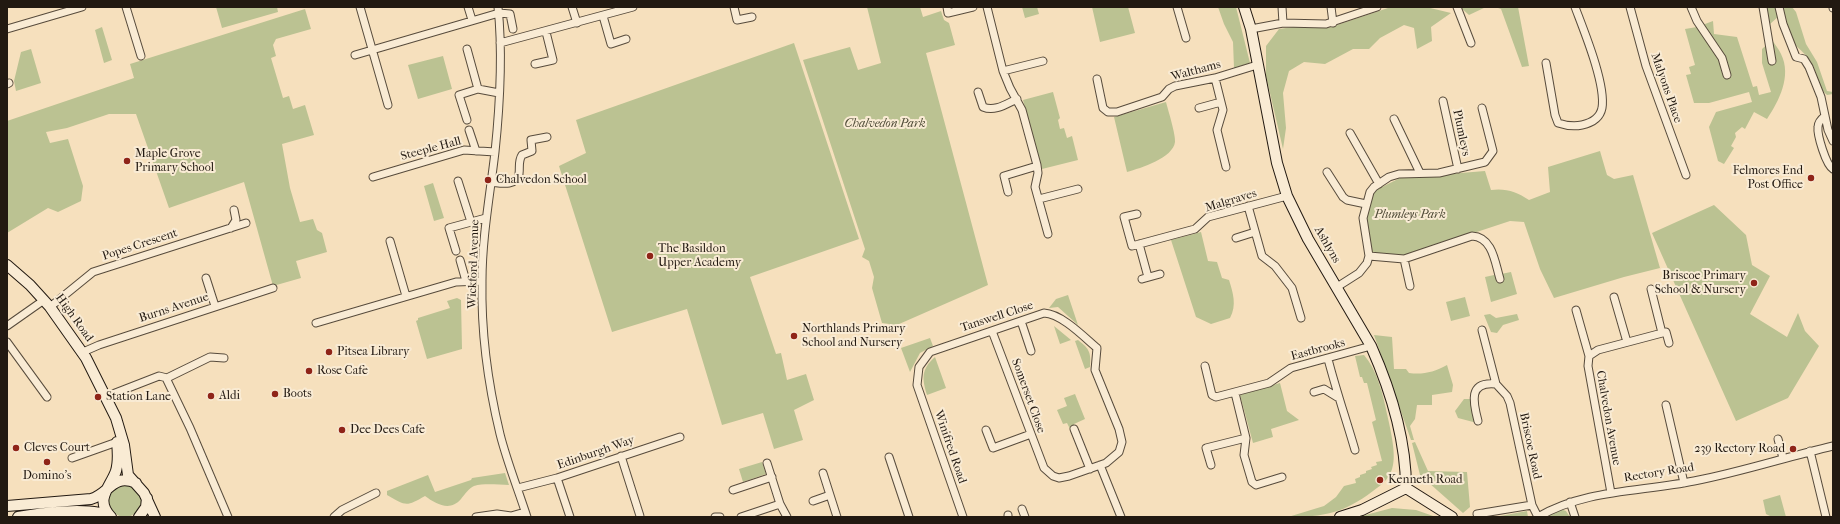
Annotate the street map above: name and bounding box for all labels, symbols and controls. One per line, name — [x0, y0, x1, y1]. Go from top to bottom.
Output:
street label: Malyons Place — [1647, 51, 1685, 125]
street label: Walthams — [1170, 57, 1222, 85]
street label: Plumleys — [1449, 109, 1473, 157]
park label: Chalvedon Park — [844, 117, 926, 131]
street label: Steeple Hall — [399, 134, 463, 164]
place label: Maple Grove Primary School — [135, 147, 214, 175]
marker: Maple Grove Primary School — [122, 156, 132, 166]
place label: Felmores End Post Office — [1733, 164, 1803, 192]
place label: Chalvedon School — [496, 173, 587, 187]
marker: Felmores End Post Office — [1806, 173, 1816, 183]
marker: Chalvedon School — [483, 175, 493, 185]
street label: Malgraves — [1204, 186, 1258, 216]
park label: Plumleys Park — [1374, 208, 1446, 222]
street label: Wickford Avenue — [465, 219, 483, 309]
street label: Ashlyns — [1311, 224, 1343, 266]
street label: Popes Crescent — [101, 226, 179, 264]
place label: The Basildon Upper Academy — [658, 242, 741, 270]
marker: The Basildon Upper Academy — [645, 251, 655, 261]
place label: Briscoe Primary School & Nursery — [1655, 269, 1746, 297]
marker: Briscoe Primary School & Nursery — [1749, 278, 1759, 288]
street label: Burns Avenue — [137, 290, 211, 326]
street label: High Road — [52, 291, 96, 345]
street label: Tanswell Close — [959, 298, 1035, 336]
place label: Northlands Primary School and Nursery — [802, 322, 905, 350]
marker: Northlands Primary School and Nursery — [789, 331, 799, 341]
street label: Eastbrooks — [1289, 336, 1347, 364]
place label: Pitsea Library — [337, 345, 410, 359]
marker: Pitsea Library — [324, 347, 334, 357]
street label: Somerset Close — [1008, 357, 1048, 435]
place label: Rose Cafe — [317, 364, 368, 378]
marker: Rose Cafe — [304, 366, 314, 376]
street label: Chalvedon Avenue — [1593, 369, 1623, 467]
place label: Boots — [283, 387, 312, 401]
place label: Aldi — [219, 389, 240, 403]
marker: Boots — [270, 389, 280, 399]
place label: Station Lane — [106, 390, 171, 404]
marker: Aldi — [206, 391, 216, 401]
marker: Station Lane — [93, 392, 103, 402]
street label: Winifred Road — [931, 408, 969, 486]
street label: Briscoe Road — [1516, 411, 1544, 481]
place label: Dee Dees Cafe — [350, 423, 425, 437]
marker: Dee Dees Cafe — [337, 425, 347, 435]
street label: Edinburgh Way — [555, 433, 637, 473]
place label: Cleves Court — [24, 441, 90, 455]
place label: 239 Rectory Road — [1694, 442, 1785, 456]
marker: Cleves Court — [11, 443, 21, 453]
marker: 239 Rectory Road — [1788, 444, 1798, 454]
marker: Domino's — [42, 457, 52, 467]
street label: Rectory Road — [1623, 460, 1695, 486]
place label: Domino's — [23, 469, 71, 483]
place label: Kenneth Road — [1388, 473, 1463, 487]
marker: Kenneth Road — [1375, 475, 1385, 485]

